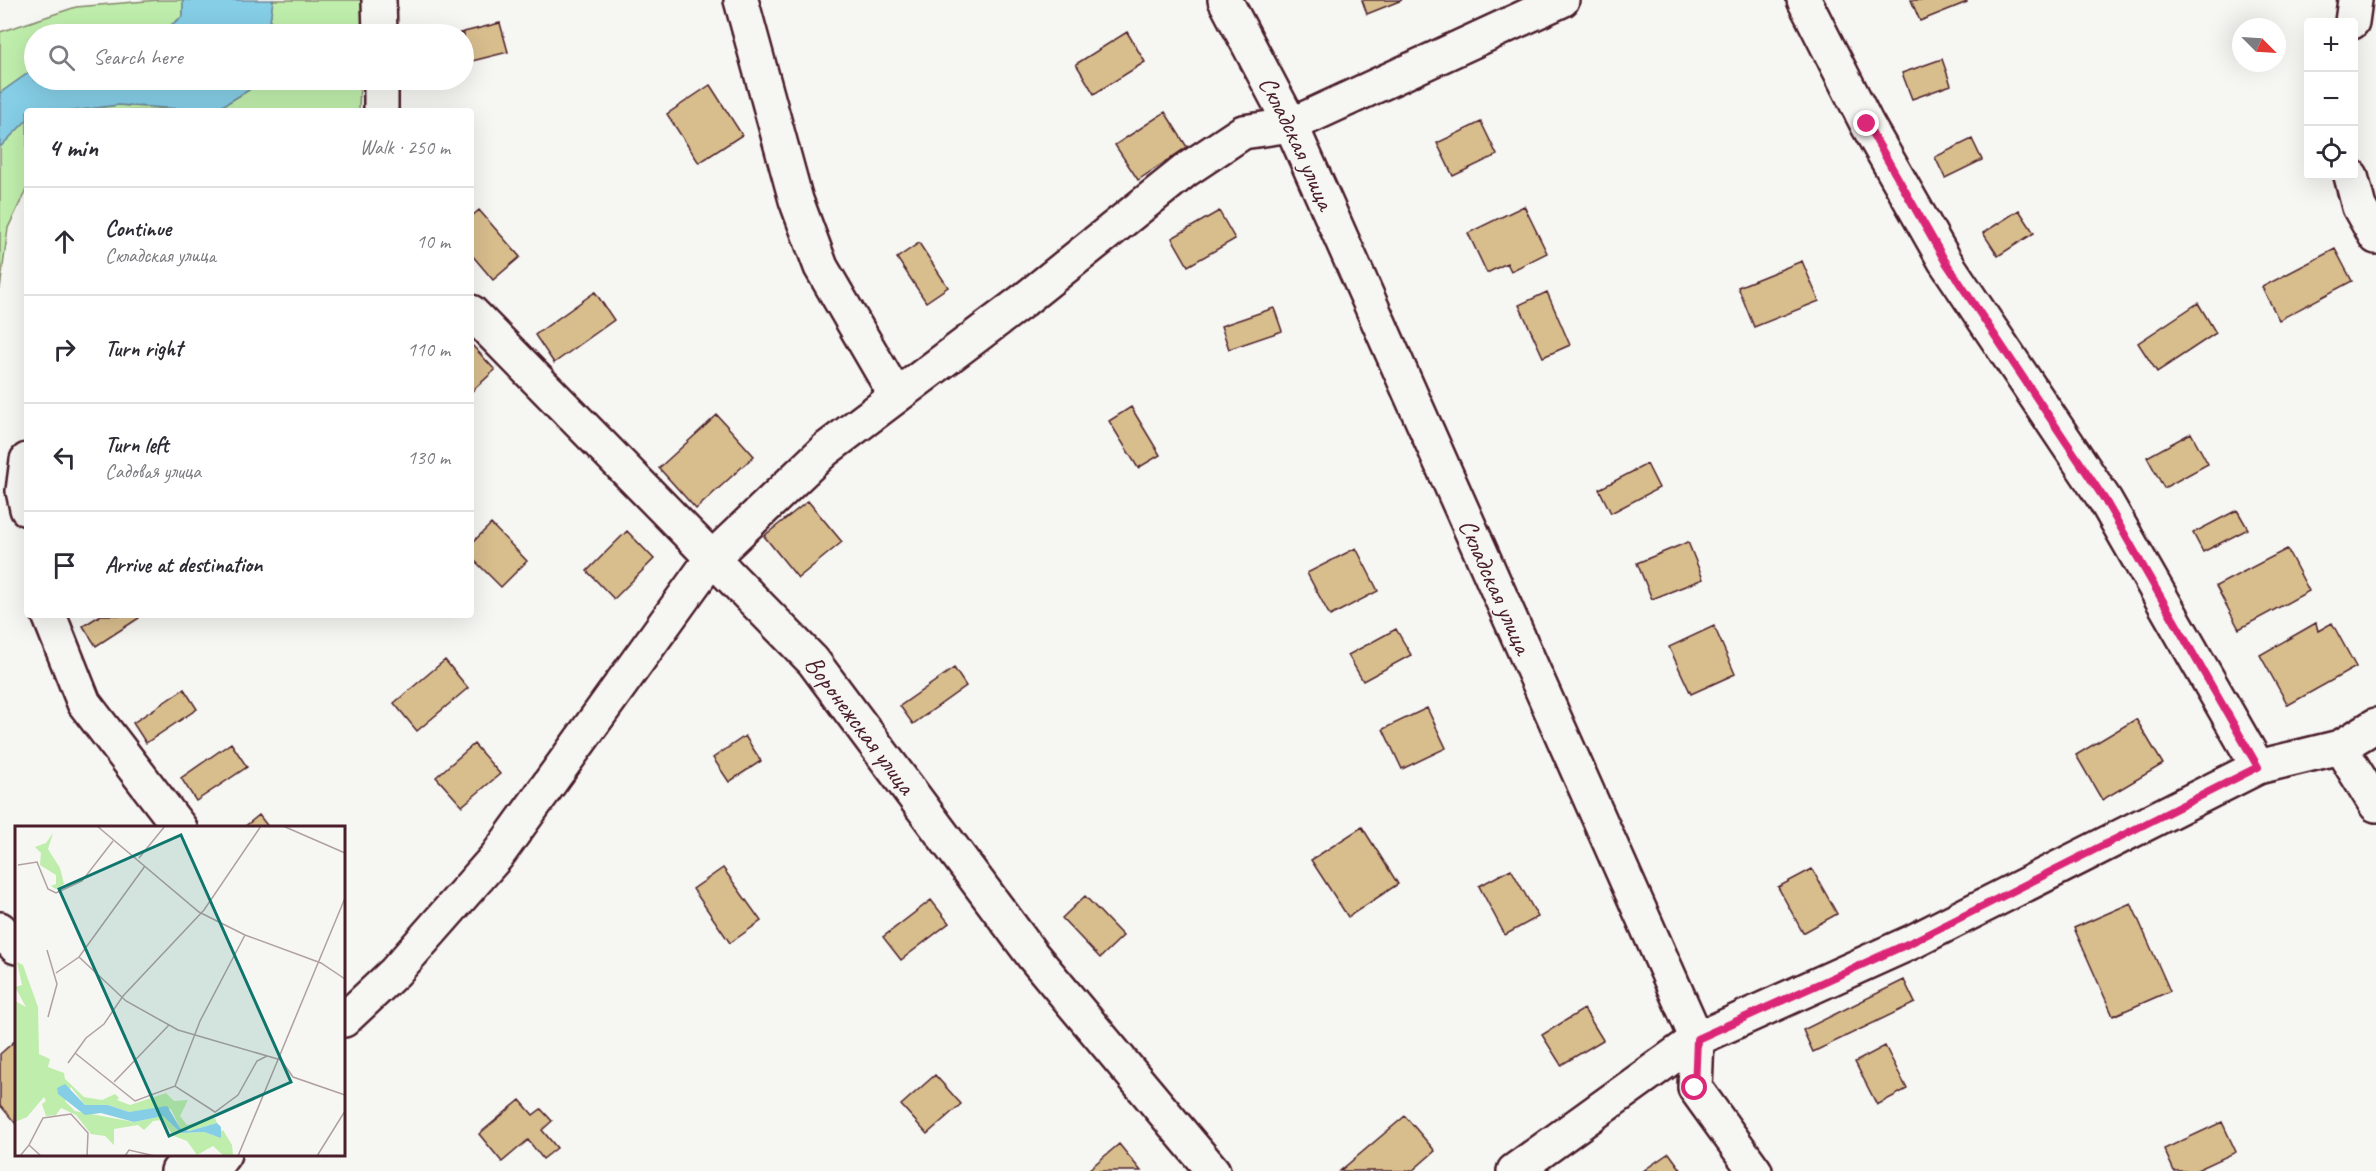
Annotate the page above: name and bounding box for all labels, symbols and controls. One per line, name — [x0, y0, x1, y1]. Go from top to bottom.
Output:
north arrow — [2232, 18, 2286, 72]
map controls — [2304, 18, 2358, 180]
button: + — [2304, 18, 2358, 72]
search box — [24, 24, 474, 90]
icon: search — [45, 41, 78, 74]
text: Search here — [93, 43, 183, 71]
street label: Складская улица — [1251, 70, 1344, 217]
button: − — [2304, 72, 2358, 126]
route end — [1853, 110, 1879, 136]
button: locate — [2304, 126, 2358, 180]
text: 4 min — [48, 131, 98, 164]
text: Walk · 250 m — [360, 135, 450, 160]
text: Continue — [105, 215, 171, 243]
icon: ahead — [48, 225, 81, 258]
text: 10 m — [416, 229, 450, 254]
text: Складская улица — [105, 243, 216, 268]
icon: right — [48, 333, 81, 366]
text: Turn right — [105, 335, 182, 363]
text: 110 m — [407, 337, 450, 362]
text: Turn left — [105, 431, 169, 459]
icon: left — [48, 441, 81, 474]
text: 130 m — [407, 445, 450, 470]
text: Садовая улица — [105, 459, 201, 484]
street label: Складская улица — [1452, 514, 1541, 661]
icon: arrive — [48, 549, 81, 582]
text: Arrive at destination — [105, 551, 262, 579]
street label: Воронежская улица — [798, 649, 924, 802]
inset map — [15, 826, 345, 1156]
route start — [1681, 1074, 1707, 1100]

